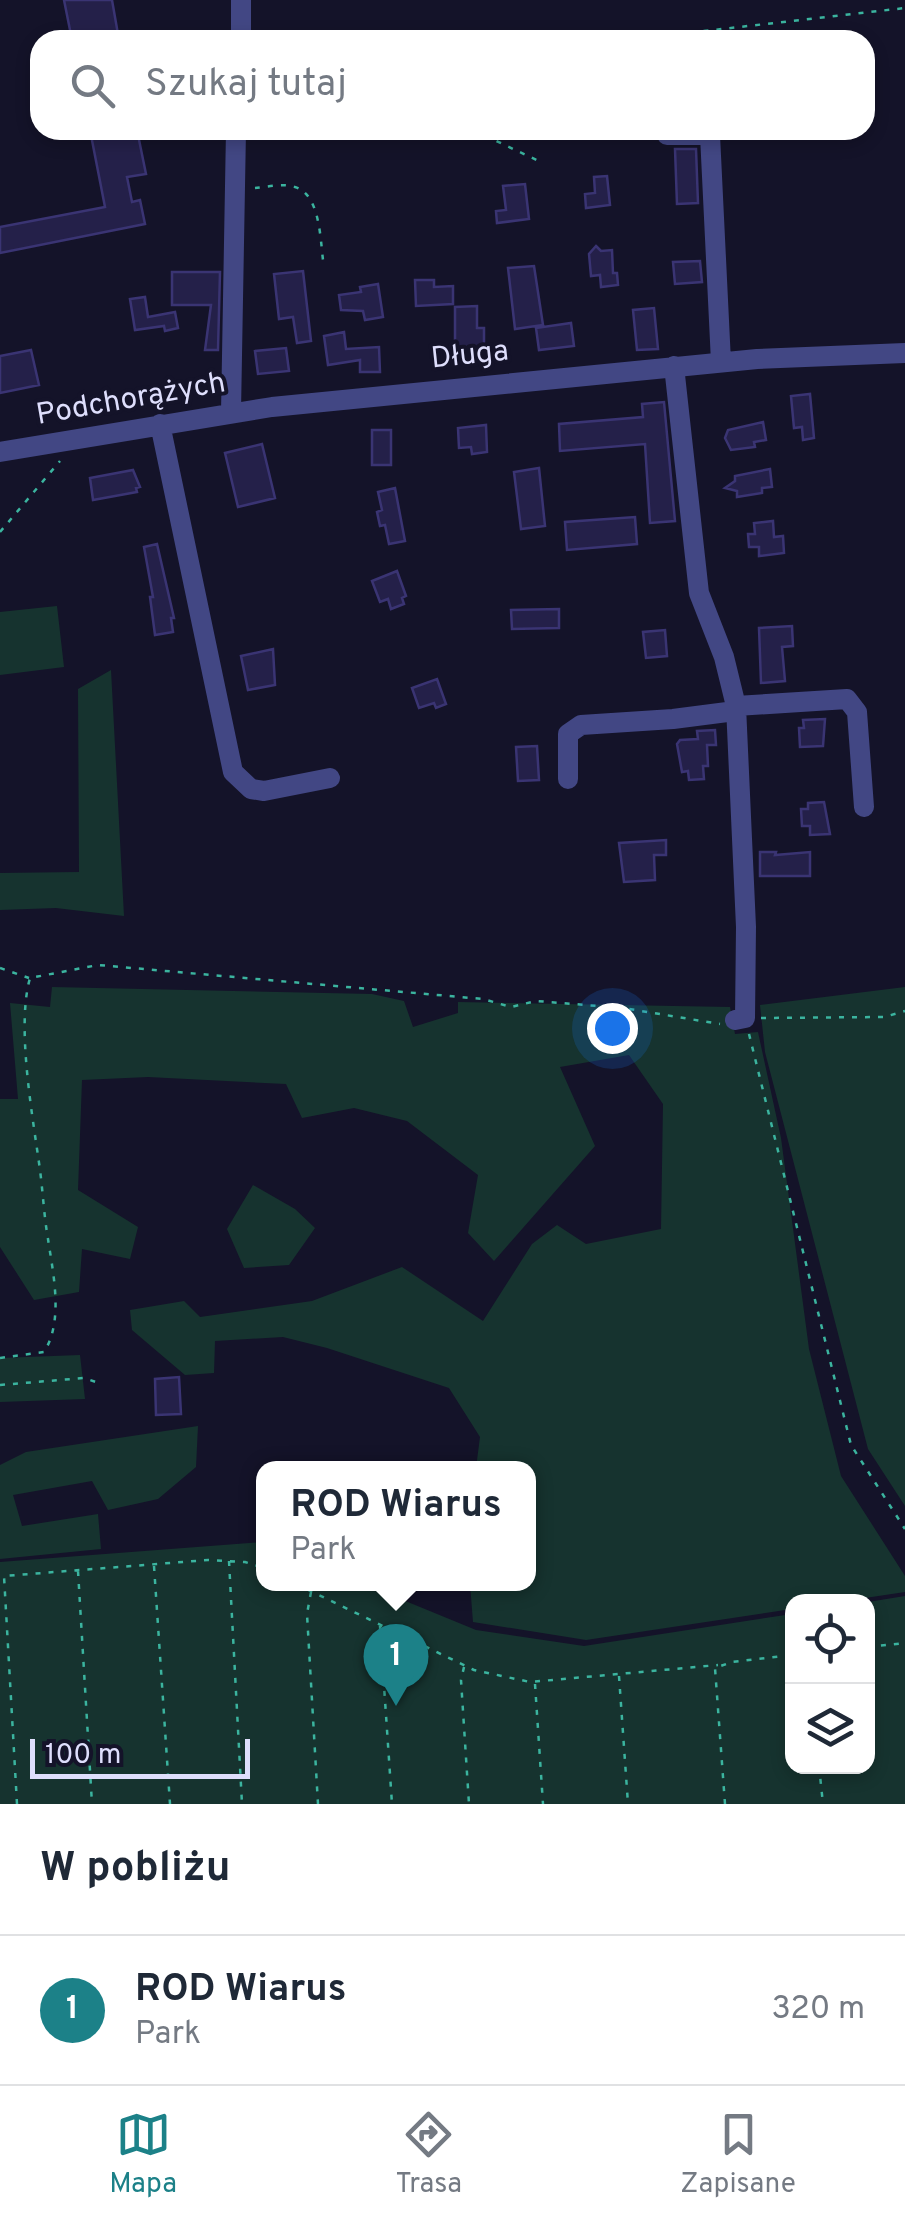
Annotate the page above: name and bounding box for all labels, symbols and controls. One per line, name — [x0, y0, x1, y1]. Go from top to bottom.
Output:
search box — [30, 30, 875, 140]
icon: search — [65, 58, 120, 113]
text: Szukaj tutaj — [145, 61, 347, 110]
street label: Długa — [429, 334, 511, 378]
street label: Podchorążych — [33, 365, 229, 435]
your location — [587, 1003, 638, 1054]
popup — [256, 1461, 536, 1591]
text: ROD Wiarus — [290, 1482, 502, 1531]
text: Park — [290, 1531, 356, 1571]
map controls — [785, 1594, 875, 1774]
button: locate — [785, 1594, 875, 1684]
pin: 1 — [364, 1624, 428, 1706]
button: layers — [785, 1684, 875, 1774]
scale bar — [30, 1734, 250, 1778]
text: 100 m — [45, 1738, 121, 1774]
text: W pobliżu — [40, 1843, 231, 1896]
text: ROD Wiarus — [135, 1966, 346, 2015]
text: 1 — [66, 1990, 79, 2030]
text: 320 m — [772, 1990, 865, 2030]
text: Park — [135, 2015, 201, 2055]
tab: Mapa — [109, 2107, 177, 2203]
tab: Trasa — [395, 2107, 462, 2203]
tab: Zapisane — [680, 2107, 796, 2203]

